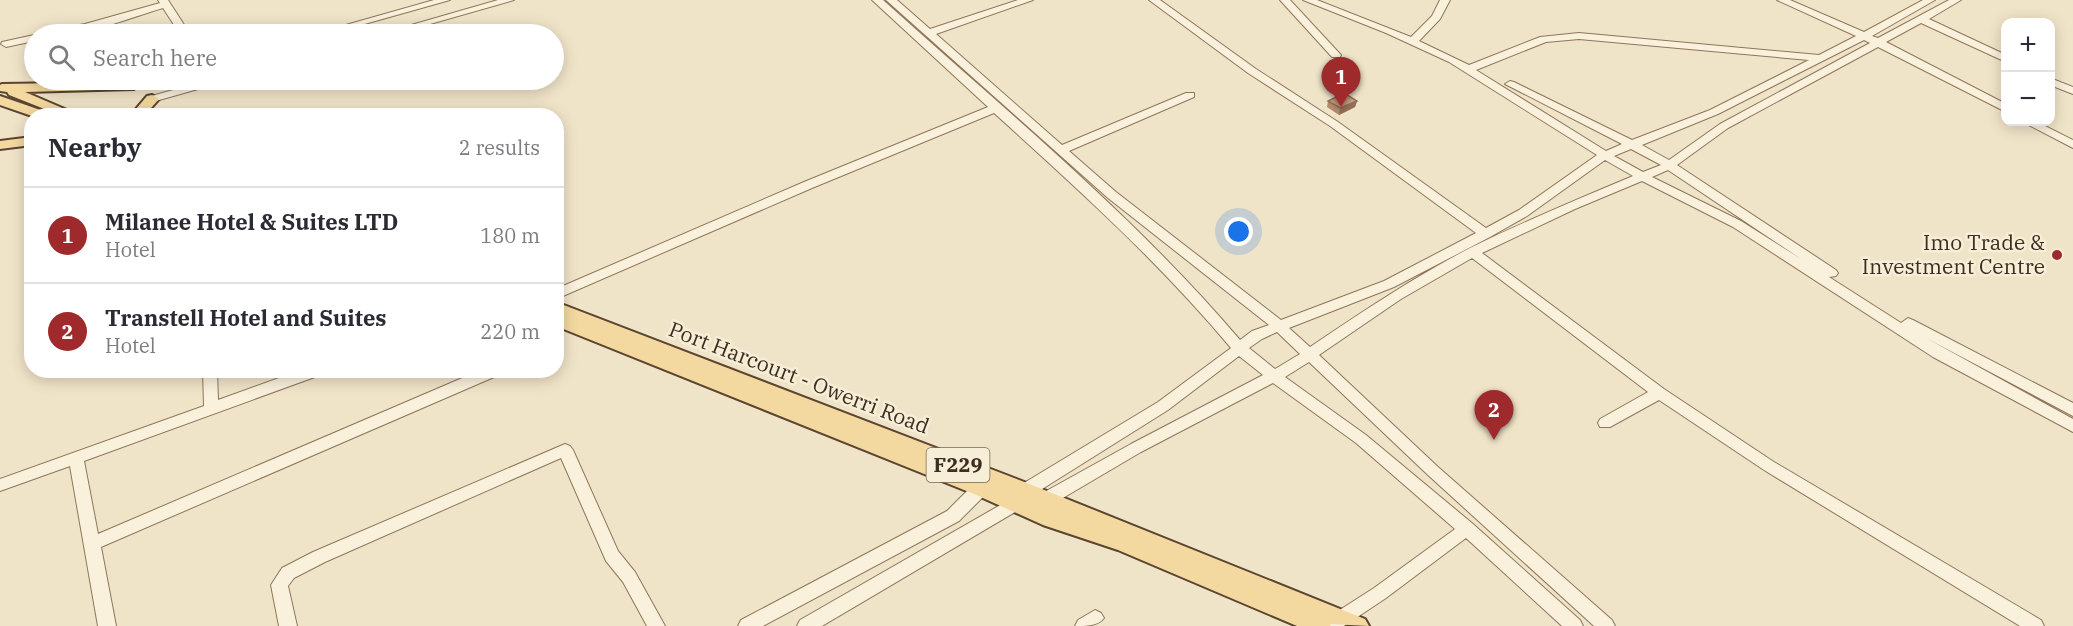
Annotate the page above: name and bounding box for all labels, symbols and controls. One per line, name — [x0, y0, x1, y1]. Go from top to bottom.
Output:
map controls — [2001, 18, 2055, 126]
button: + — [2001, 18, 2055, 72]
search box — [24, 24, 564, 90]
icon: search — [45, 41, 78, 74]
text: Search here — [93, 43, 217, 72]
pin: 1 — [1322, 57, 1360, 107]
button: − — [2001, 72, 2055, 126]
text: Nearby — [48, 130, 142, 164]
text: 2 results — [459, 134, 540, 161]
text: Milanee Hotel & Suites LTD — [105, 207, 398, 236]
your location — [1224, 217, 1253, 246]
text: 1 — [62, 222, 74, 249]
text: 180 m — [480, 222, 540, 249]
place label: Imo Trade & Investment Centre — [1862, 228, 2045, 280]
text: Hotel — [105, 236, 156, 263]
marker: Imo Trade & Investment Centre — [2050, 248, 2064, 262]
text: Transtell Hotel and Suites — [105, 303, 387, 332]
street label: Port Harcourt - Owerri Road — [665, 314, 934, 440]
text: 2 — [62, 318, 74, 345]
text: 220 m — [480, 318, 540, 345]
text: Hotel — [105, 332, 156, 359]
pin: 2 — [1474, 390, 1514, 440]
road number: F229 — [926, 448, 990, 482]

